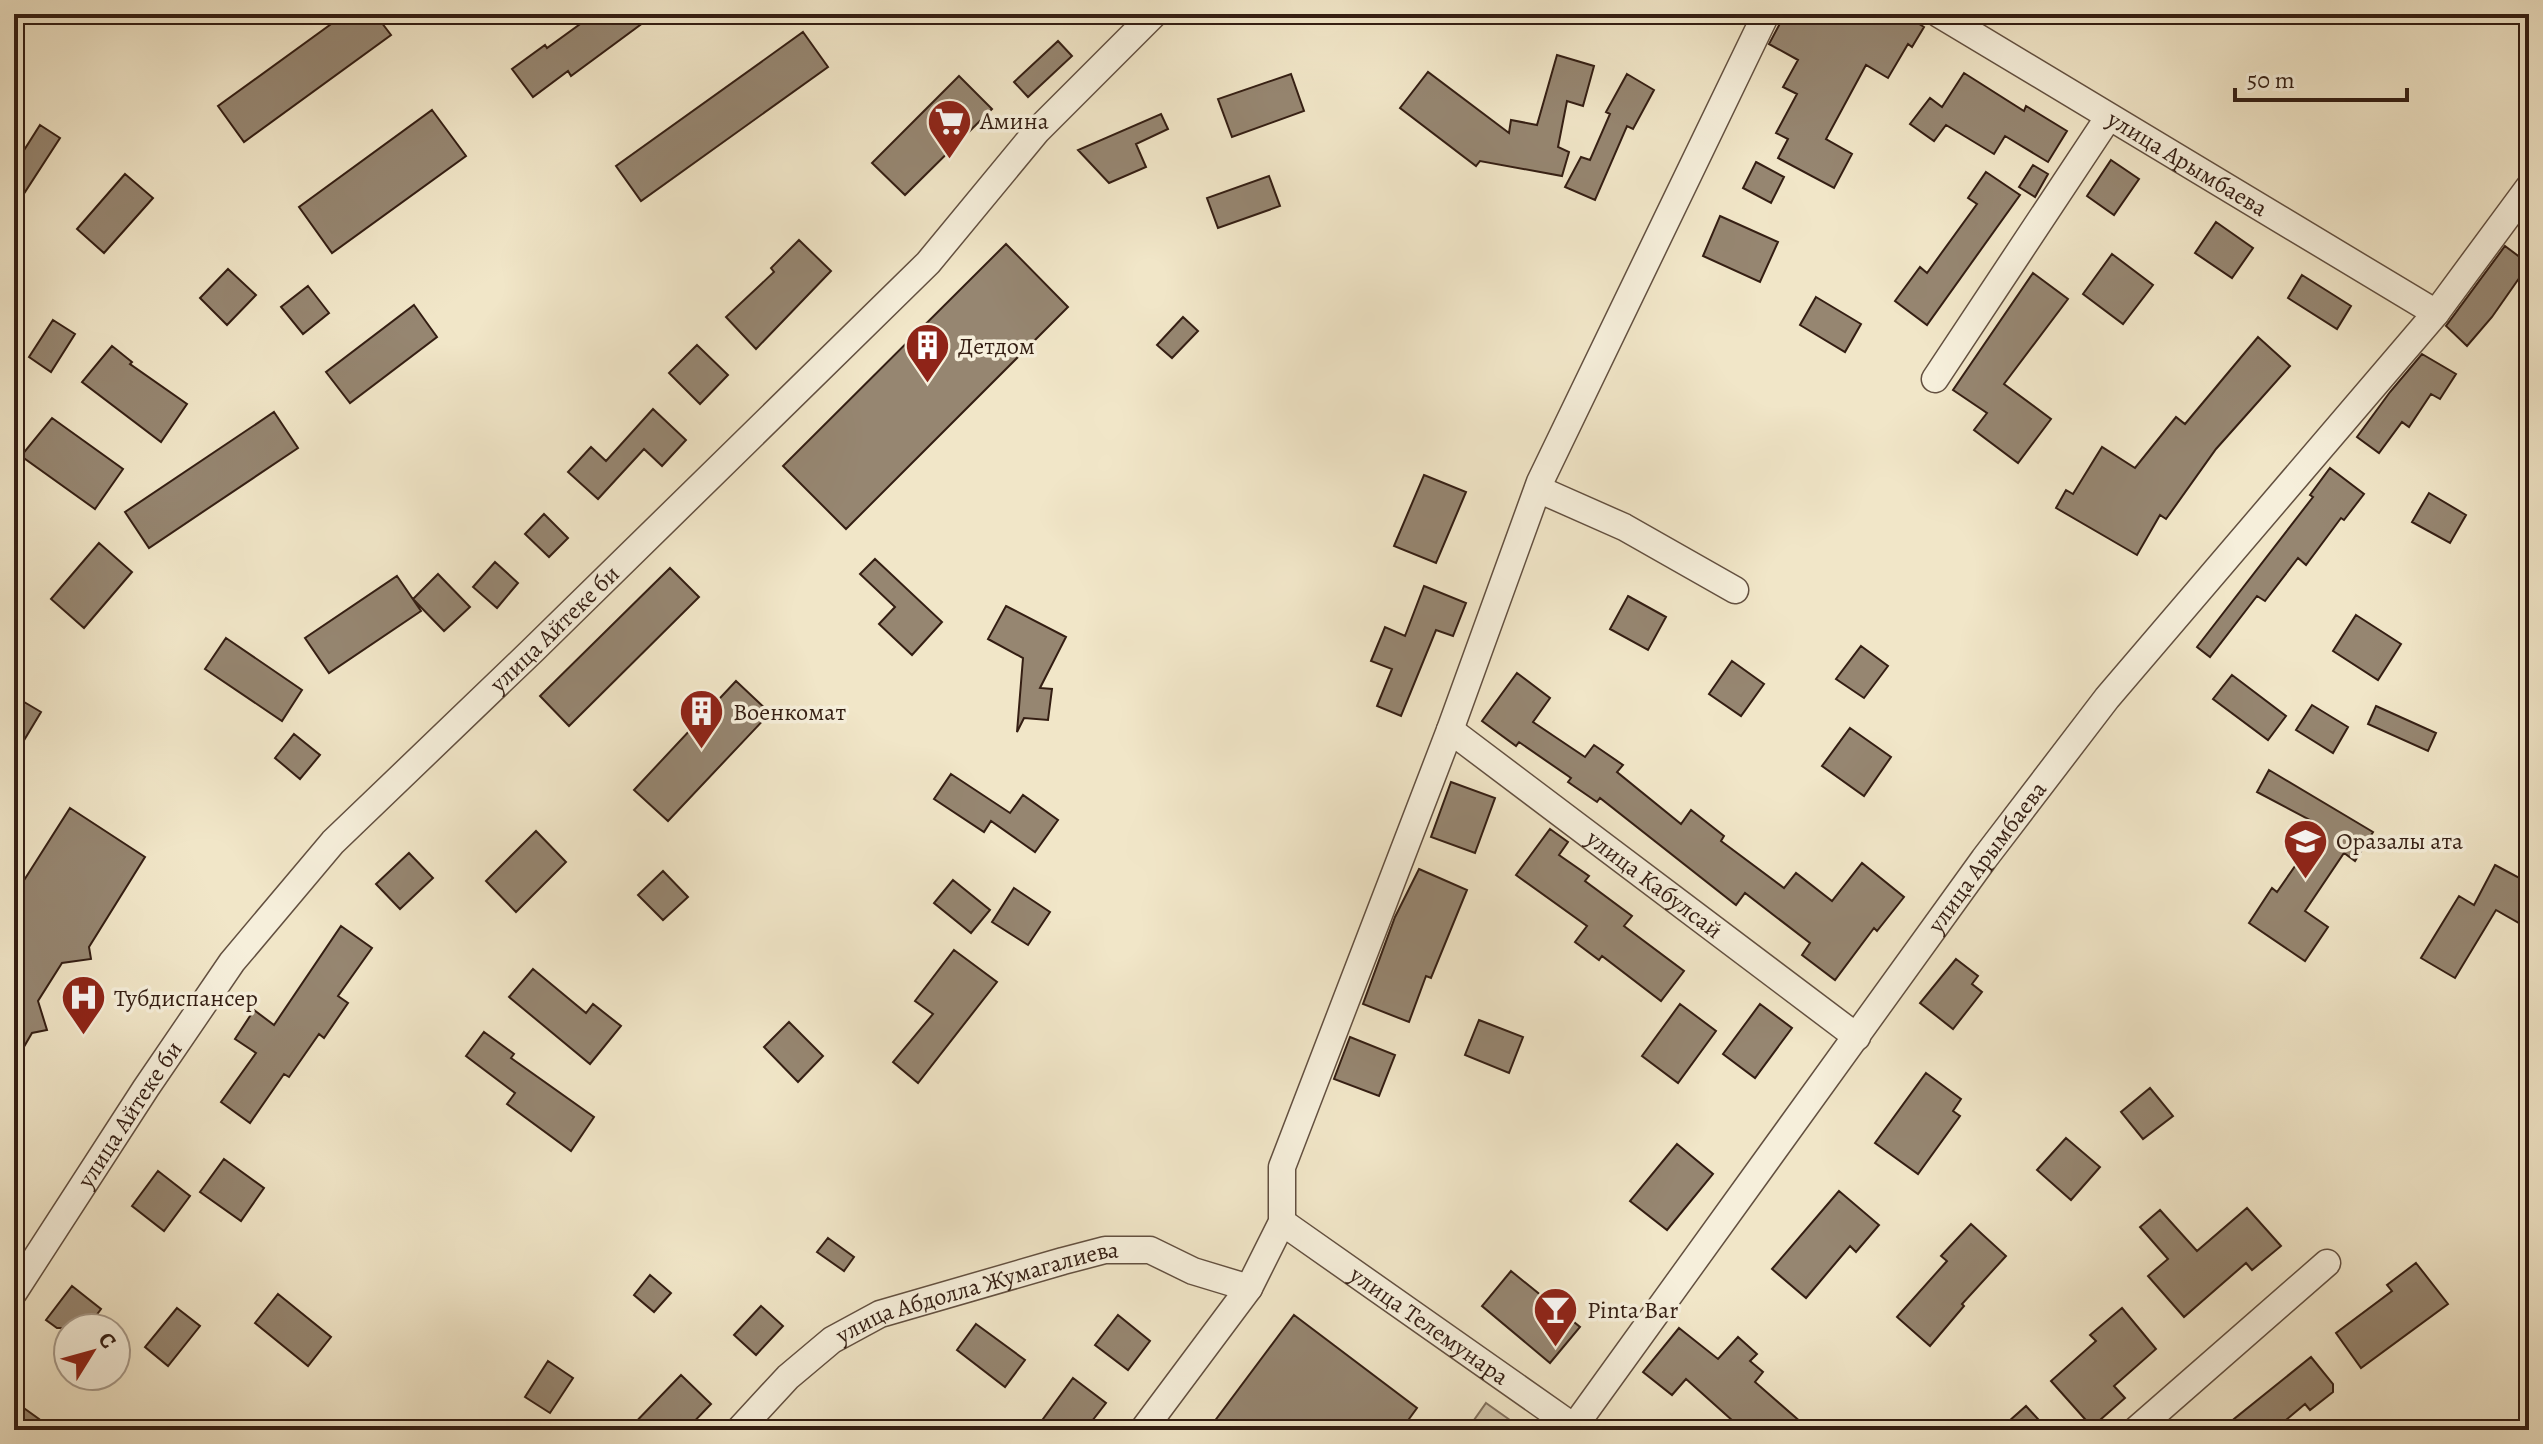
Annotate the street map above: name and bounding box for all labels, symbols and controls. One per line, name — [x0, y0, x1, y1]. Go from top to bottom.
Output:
scale bar — [2235, 52, 2407, 102]
text: 50 m — [2247, 64, 2295, 96]
supermarket icon: Амина — [925, 97, 973, 160]
street label: улица Арымбаева — [2101, 102, 2274, 224]
place label: Амина — [979, 105, 1049, 137]
building icon: Детдом — [903, 322, 951, 385]
place label: Детдом — [958, 330, 1035, 362]
street label: улица Айтеке би — [482, 558, 627, 700]
building icon: Военкомат — [678, 688, 726, 751]
place label: Военкомат — [733, 696, 846, 728]
street label: улица Арымбаева — [1919, 774, 2054, 940]
school or university icon: Оразалы ата — [2281, 817, 2329, 880]
street label: улица Кабулсай — [1579, 822, 1729, 946]
place label: Оразалы ата — [2336, 825, 2463, 857]
hospital icon: Тубдиспансер — [59, 974, 107, 1037]
place label: Тубдиспансер — [114, 982, 258, 1014]
street label: улица Айтеке би — [69, 1034, 190, 1195]
street label: улица Абдолла Жумагалиева — [829, 1234, 1119, 1352]
street label: улица Телемунара — [1343, 1258, 1515, 1392]
bar icon: Pinta Bar — [1532, 1286, 1580, 1349]
place label: Pinta Bar — [1587, 1294, 1678, 1326]
north arrow — [52, 1312, 132, 1392]
text: С — [91, 1326, 123, 1355]

